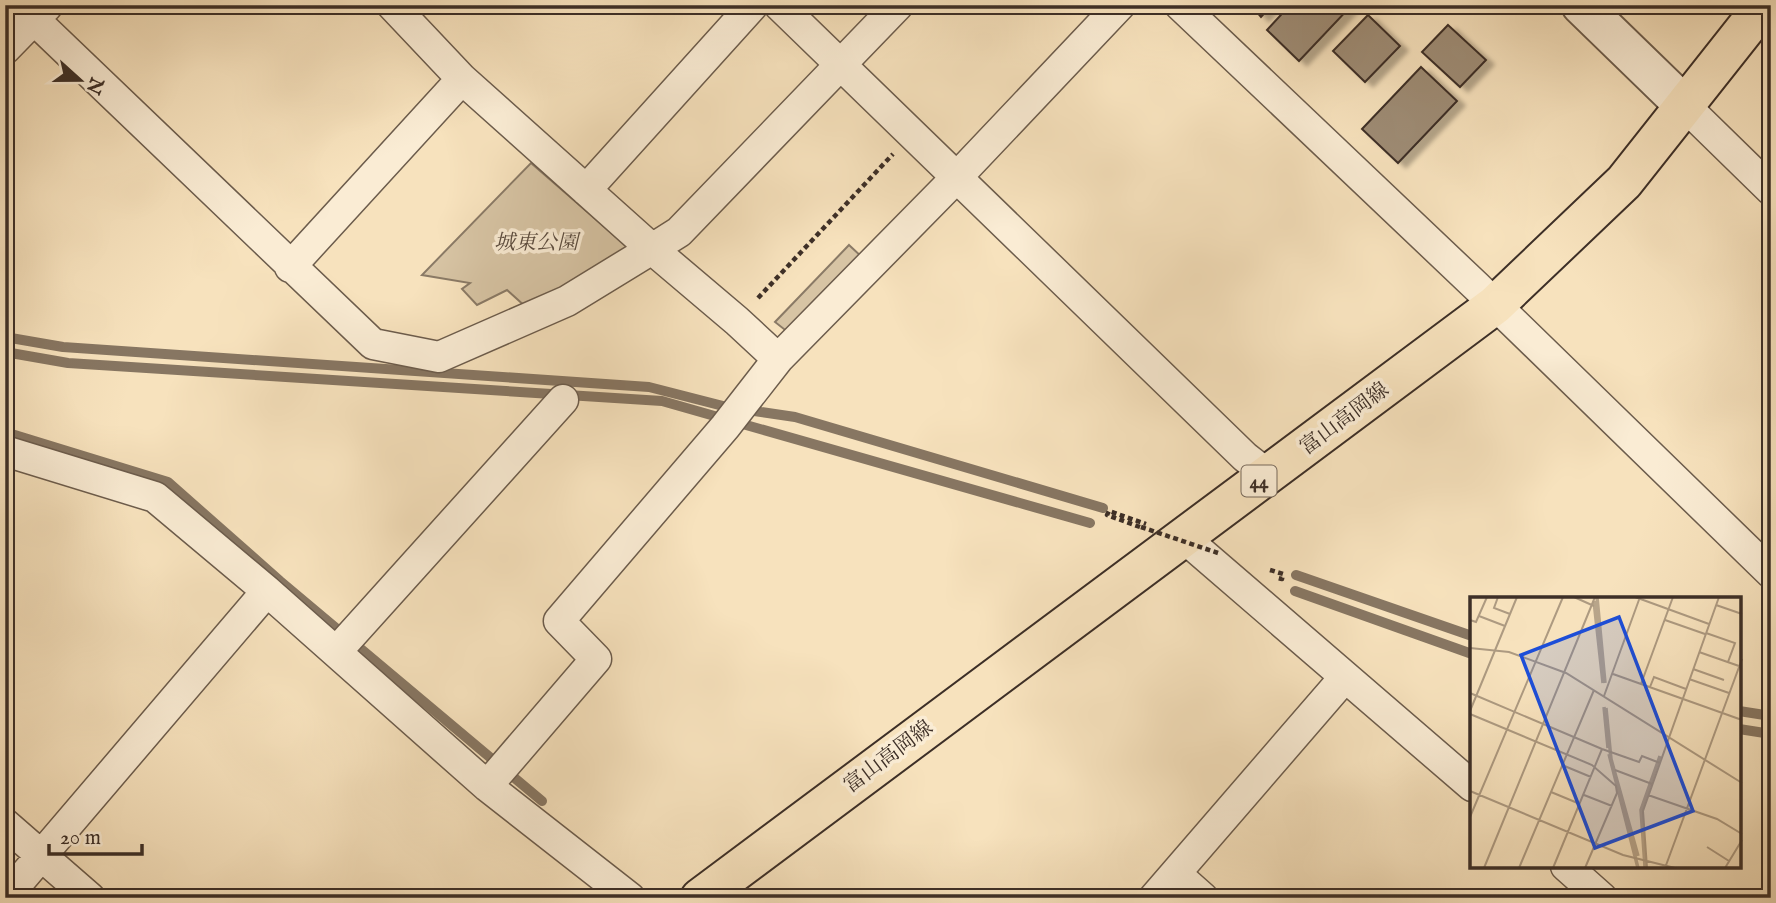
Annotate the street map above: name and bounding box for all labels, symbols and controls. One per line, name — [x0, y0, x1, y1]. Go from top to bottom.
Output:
north arrow — [46, 46, 116, 116]
text: N — [80, 72, 109, 98]
park label: 城東公園 — [494, 230, 581, 257]
street label: 富山高岡線 — [1295, 377, 1395, 462]
road number: 44 — [1242, 466, 1276, 496]
inset map — [1470, 597, 1741, 868]
street label: 富山高岡線 — [839, 715, 939, 800]
scale bar — [49, 812, 142, 856]
text: 20 m — [60, 825, 101, 852]

